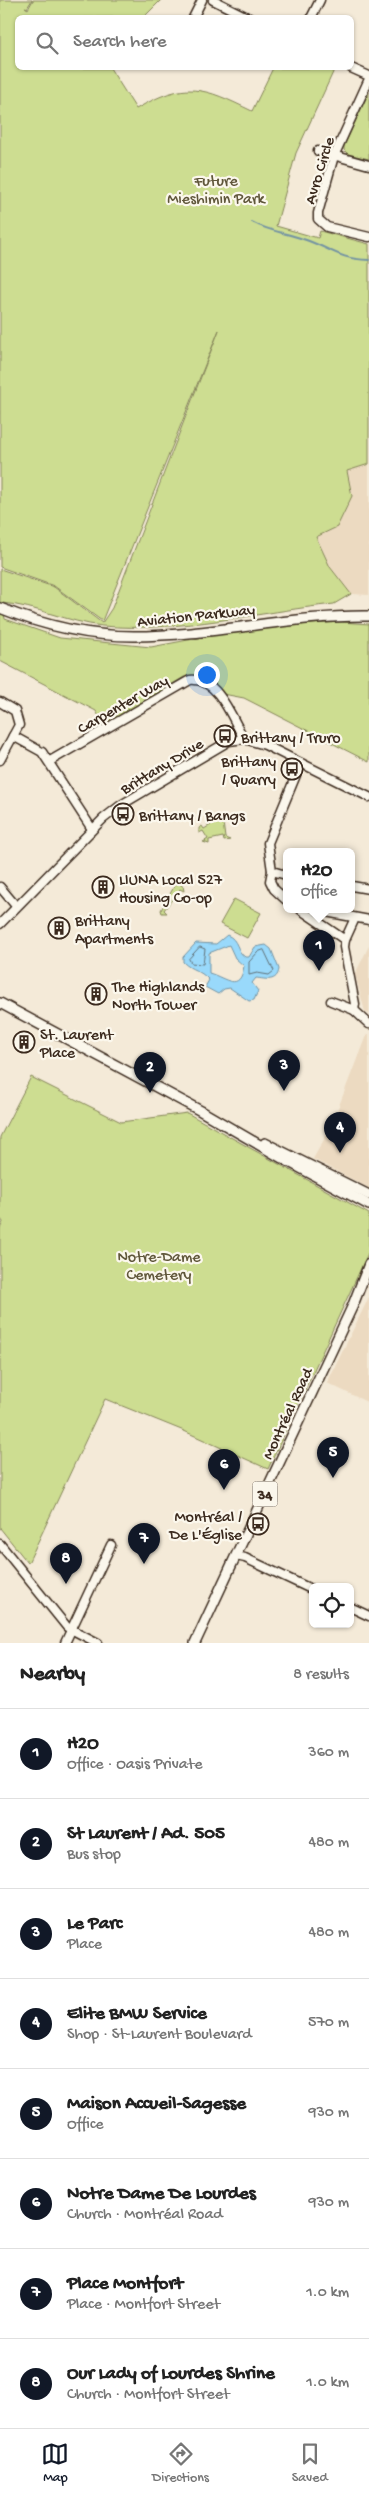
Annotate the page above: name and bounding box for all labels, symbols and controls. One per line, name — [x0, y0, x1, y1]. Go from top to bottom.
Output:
search box — [15, 15, 354, 70]
icon: search — [33, 29, 61, 57]
text: Search here — [73, 31, 167, 54]
street label: Avro Circle — [302, 134, 341, 207]
park label: Future Mieshimin Park — [167, 173, 267, 210]
street label: Aviation Parkway — [137, 602, 256, 633]
your location — [194, 662, 220, 688]
street label: Carpenter Way — [75, 672, 173, 740]
bus stop icon: Brittany / Truro — [213, 724, 237, 748]
place label: Brittany / Truro — [240, 730, 340, 749]
street label: Brittany Drive — [117, 735, 208, 801]
place label: Brittany / Quarry — [220, 754, 276, 791]
bus stop icon: Brittany / Quarry — [280, 757, 304, 781]
bus stop icon: Brittany / Bangs — [111, 802, 135, 826]
place label: Brittany / Bangs — [138, 808, 246, 827]
popup — [283, 848, 355, 913]
text: H2O — [301, 860, 332, 883]
place label: LIUNA Local 527 Housing Co-op — [119, 872, 223, 909]
building icon: LIUNA Local 527 Housing Co-op — [91, 875, 115, 899]
text: Office — [301, 883, 337, 902]
place label: Brittany Apartments — [74, 913, 154, 950]
building icon: Brittany Apartments — [47, 916, 71, 940]
pin: 1 — [303, 930, 335, 971]
place label: The Highlands North Tower — [111, 979, 205, 1016]
building icon: The Highlands North Tower — [84, 982, 108, 1006]
place label: St. Laurent Place — [39, 1027, 115, 1064]
building icon: St. Laurent Place — [12, 1030, 36, 1054]
pin: 3 — [268, 1050, 300, 1091]
pin: 2 — [134, 1052, 166, 1093]
pin: 4 — [324, 1112, 356, 1153]
park label: Notre-Dame Cemetery — [117, 1249, 201, 1286]
street label: Montréal Road — [260, 1364, 319, 1463]
pin: 5 — [317, 1437, 349, 1478]
pin: 6 — [208, 1449, 240, 1490]
road number: 34 — [252, 1482, 278, 1506]
place label: Montréal / De L'Église — [168, 1509, 243, 1546]
bus stop icon: Montréal / De L'Église — [246, 1512, 270, 1536]
pin: 7 — [128, 1523, 160, 1564]
pin: 8 — [50, 1543, 82, 1584]
map controls — [309, 1583, 354, 1628]
button: locate — [309, 1583, 354, 1628]
text: Nearby — [20, 1663, 85, 1688]
text: 8 results — [293, 1666, 349, 1685]
text: H2O — [67, 1733, 99, 1756]
text: 1 — [33, 1744, 39, 1763]
text: 360 m — [308, 1744, 349, 1763]
text: Office · Oasis Private — [67, 1756, 202, 1775]
text: St Laurent / Ad. 505 — [67, 1823, 225, 1846]
text: 2 — [32, 1834, 40, 1853]
text: 480 m — [308, 1834, 349, 1853]
text: Bus stop — [67, 1846, 121, 1865]
text: Le Parc — [67, 1913, 122, 1936]
text: 3 — [32, 1924, 40, 1943]
text: 480 m — [308, 1924, 349, 1943]
text: Place — [67, 1936, 102, 1955]
text: Elite BMW Service — [67, 2003, 207, 2026]
text: 4 — [32, 2014, 40, 2033]
text: 570 m — [308, 2014, 349, 2033]
text: Shop · St-Laurent Boulevard — [67, 2026, 252, 2045]
text: Maison Accueil-Sagesse — [67, 2093, 246, 2116]
text: 5 — [32, 2104, 40, 2123]
text: 930 m — [308, 2104, 349, 2123]
text: Office — [67, 2116, 104, 2135]
text: Notre Dame De Lourdes — [67, 2183, 256, 2206]
text: 6 — [32, 2194, 40, 2213]
text: 930 m — [308, 2194, 349, 2213]
text: Church · Montréal Road — [67, 2206, 223, 2225]
text: Place Montfort — [67, 2273, 183, 2296]
text: 7 — [32, 2284, 40, 2303]
text: 1.0 km — [306, 2284, 349, 2303]
text: Place · Montfort Street — [67, 2296, 220, 2315]
text: Our Lady of Lourdes Shrine — [67, 2363, 275, 2386]
text: 8 — [32, 2374, 40, 2393]
text: 1.0 km — [306, 2374, 349, 2393]
text: Church · Montfort Street — [67, 2386, 229, 2405]
tab: Map — [41, 2440, 69, 2487]
tab: Directions — [152, 2440, 209, 2487]
tab: Saved — [292, 2440, 328, 2487]

